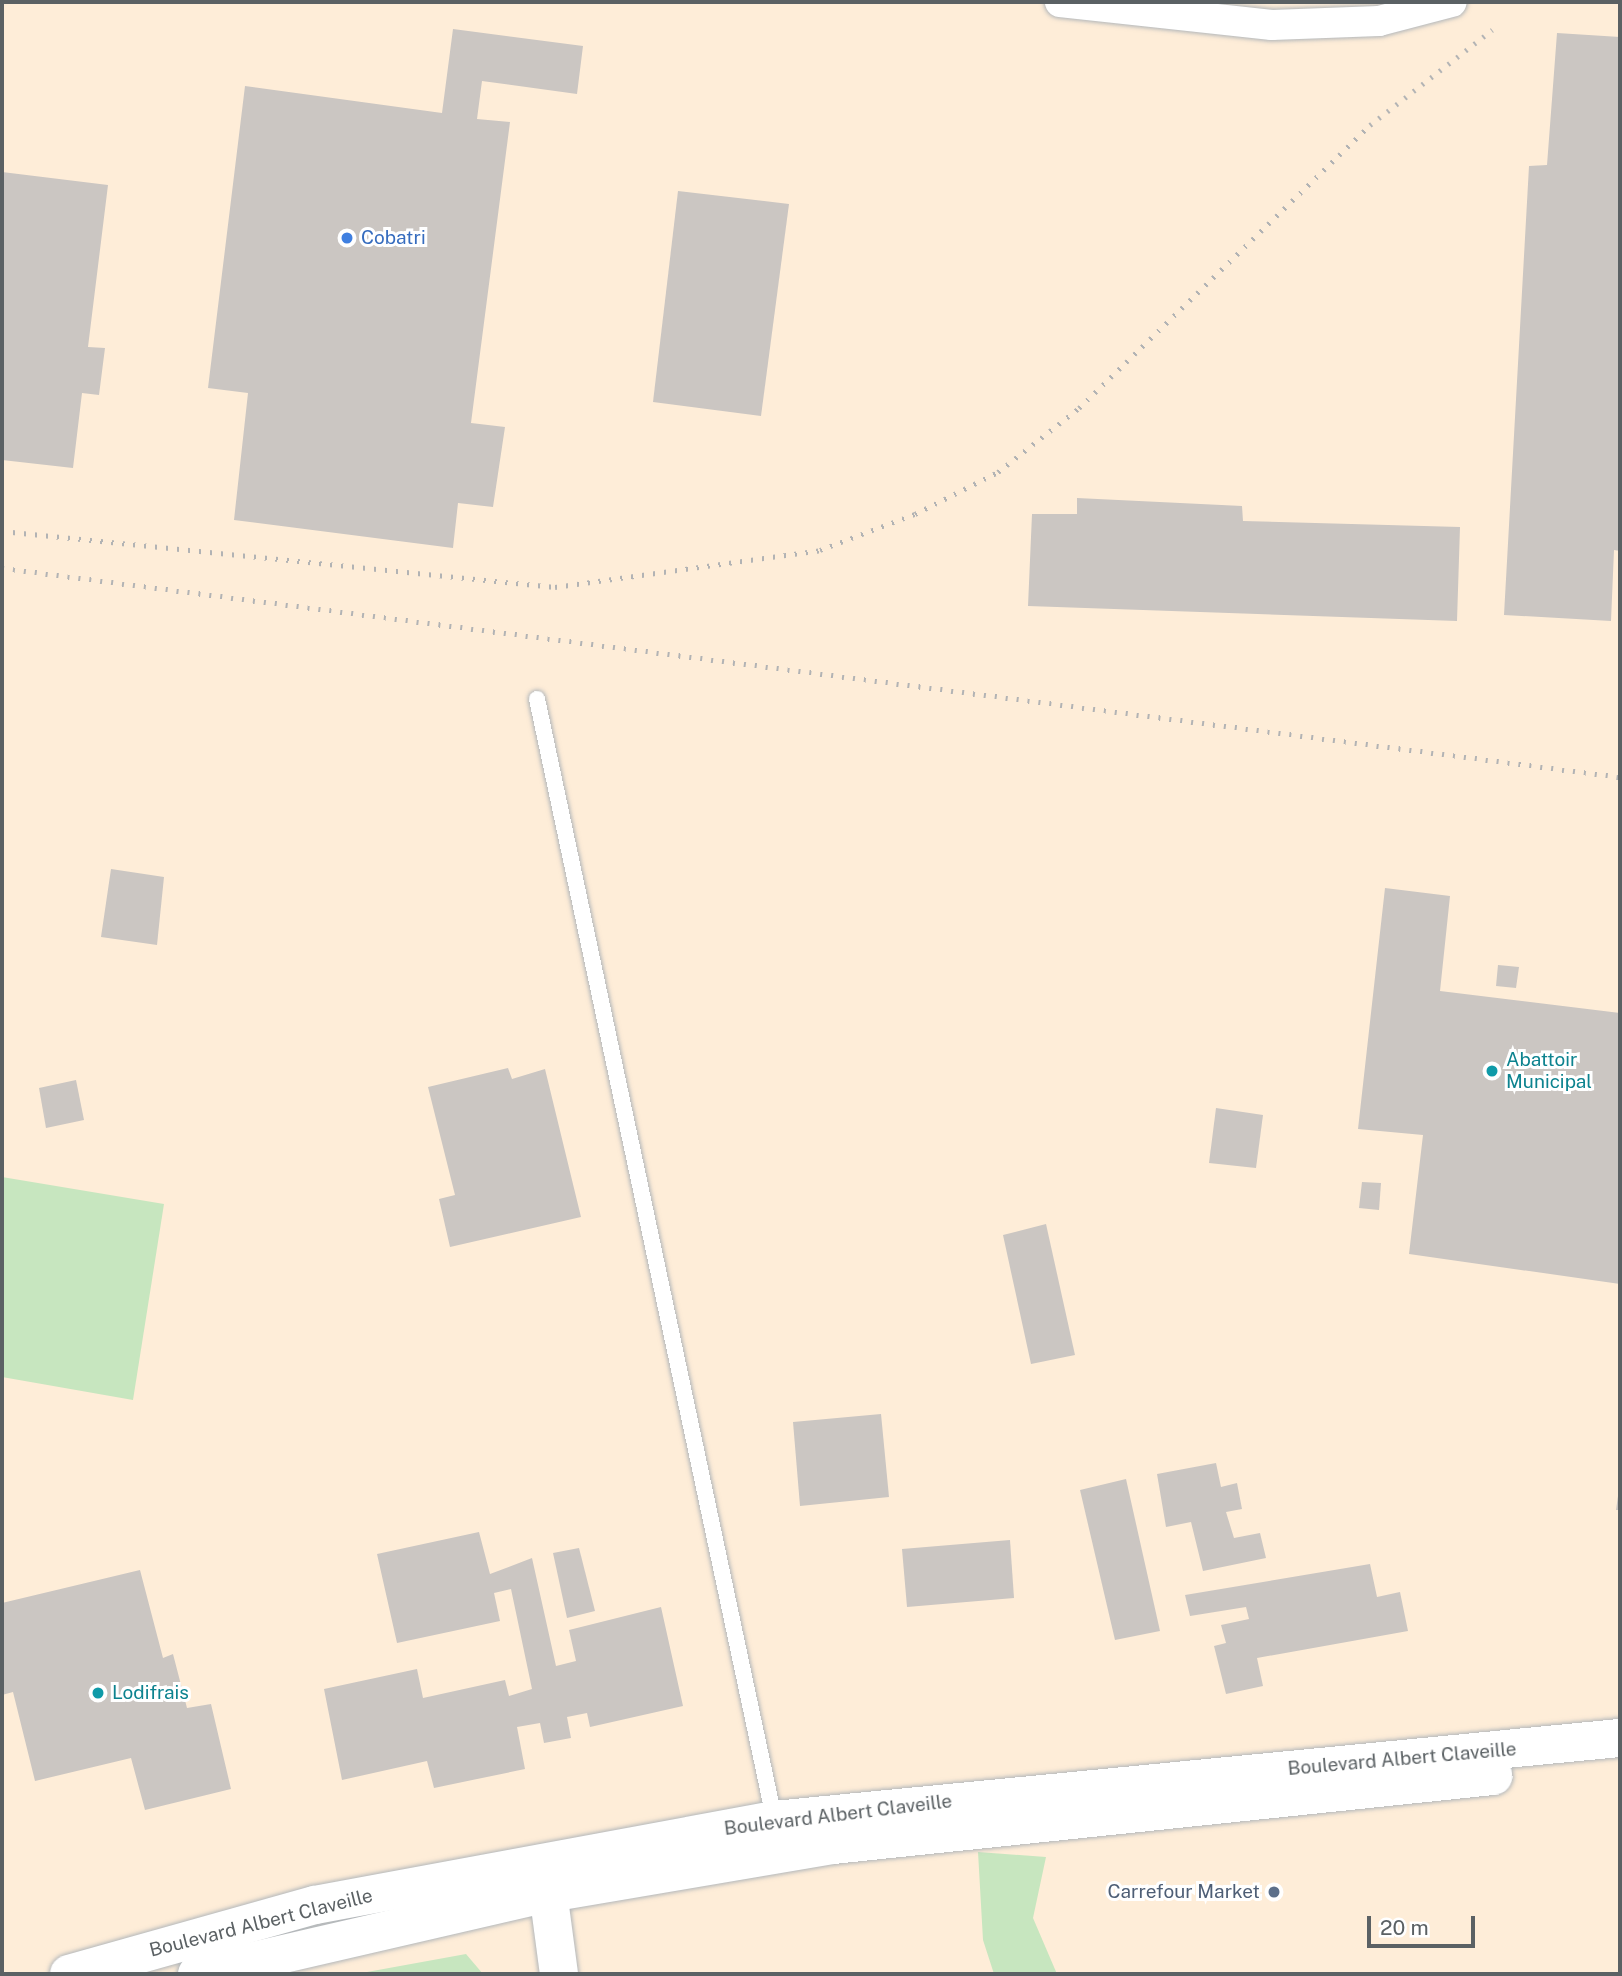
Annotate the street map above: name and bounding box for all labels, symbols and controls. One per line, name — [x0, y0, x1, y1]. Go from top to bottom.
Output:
place label: Cobatri — [361, 227, 426, 249]
marker: Cobatri — [339, 230, 355, 246]
place label: Abattoir Municipal — [1506, 1049, 1592, 1093]
marker: Abattoir Municipal — [1484, 1063, 1500, 1079]
place label: Lodifrais — [112, 1682, 189, 1704]
marker: Lodifrais — [90, 1685, 106, 1701]
street label: Boulevard Albert Claveille — [1287, 1738, 1517, 1780]
street label: Boulevard Albert Claveille — [723, 1790, 953, 1840]
place label: Carrefour Market — [1108, 1881, 1260, 1903]
street label: Boulevard Albert Claveille — [147, 1884, 375, 1962]
marker: Carrefour Market — [1266, 1884, 1282, 1900]
scale bar — [1370, 1902, 1478, 1946]
text: 20 m — [1380, 1915, 1429, 1940]

